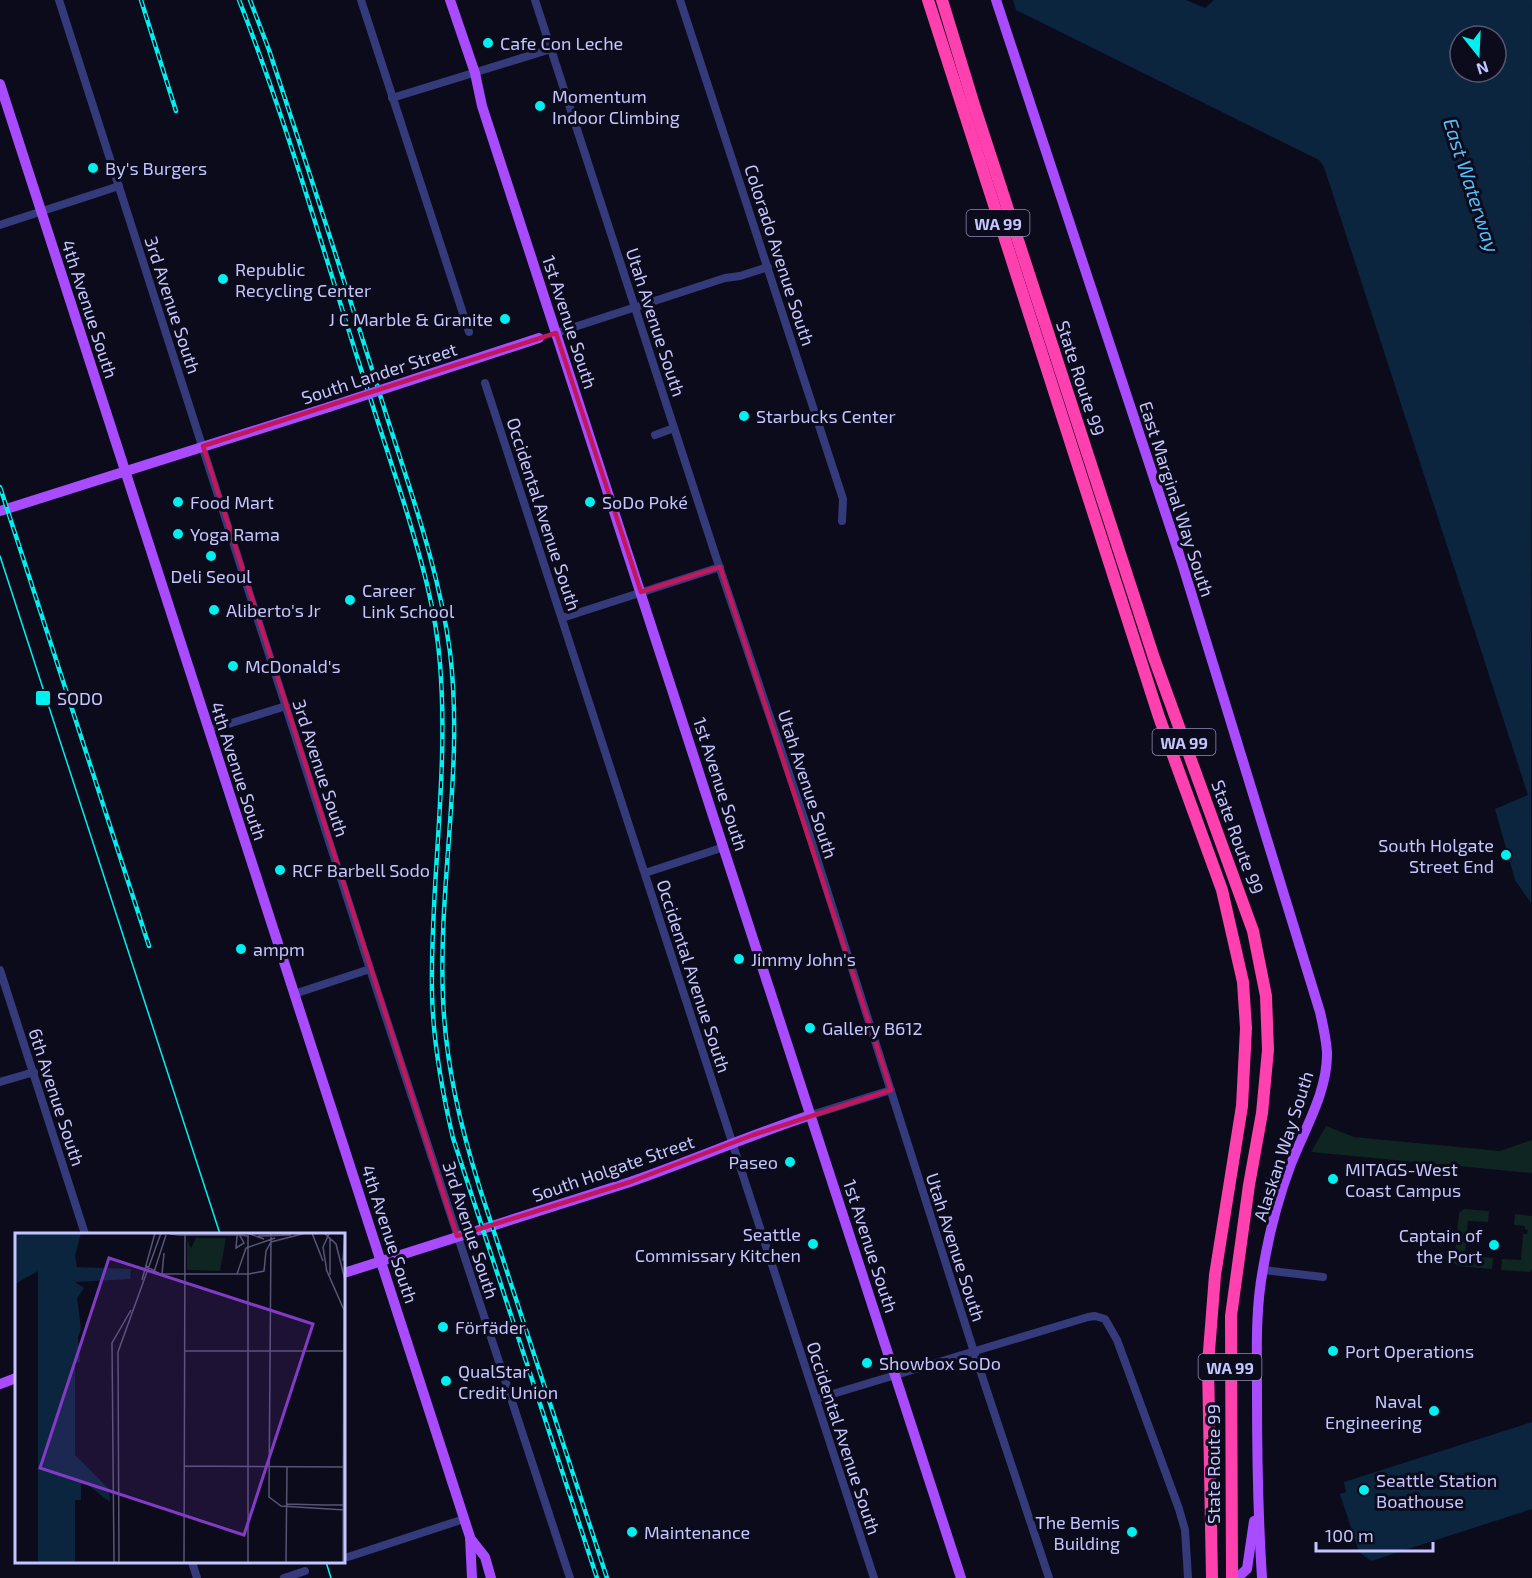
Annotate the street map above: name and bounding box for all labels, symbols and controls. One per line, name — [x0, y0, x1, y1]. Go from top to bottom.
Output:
north arrow — [1448, 24, 1508, 84]
place label: Cafe Con Leche — [500, 32, 623, 54]
marker: Cafe Con Leche — [481, 36, 495, 50]
text: N — [1474, 58, 1491, 80]
place label: Momentum Indoor Climbing — [552, 85, 680, 128]
marker: Momentum Indoor Climbing — [533, 99, 547, 113]
water label: East Waterway — [1438, 115, 1505, 256]
place label: By's Burgers — [105, 157, 207, 179]
marker: By's Burgers — [86, 161, 100, 175]
street label: Colorado Avenue South — [740, 161, 820, 349]
road number: WA 99 — [966, 210, 1030, 236]
street label: 3rd Avenue South — [140, 234, 206, 376]
street label: 4th Avenue South — [57, 237, 123, 381]
street label: Utah Avenue South — [622, 245, 690, 399]
street label: 1st Avenue South — [538, 253, 602, 391]
place label: Republic Recycling Center — [235, 258, 371, 301]
marker: Republic Recycling Center — [216, 272, 230, 286]
place label: J C Marble & Granite — [329, 308, 493, 330]
marker: J C Marble & Granite — [498, 312, 512, 326]
street label: State Route 99 — [1052, 318, 1110, 438]
street label: South Lander Street — [298, 337, 460, 409]
street label: East Marginal Way South — [1135, 399, 1219, 599]
place label: Starbucks Center — [756, 405, 896, 427]
marker: Starbucks Center — [737, 409, 751, 423]
street label: Occidental Avenue South — [502, 415, 586, 613]
place label: Food Mart — [190, 491, 274, 513]
place label: SoDo Poké — [602, 491, 688, 513]
marker: Food Mart — [171, 495, 185, 509]
marker: SoDo Poké — [583, 495, 597, 509]
place label: Yoga Rama — [190, 523, 280, 545]
marker: Yoga Rama — [171, 527, 185, 541]
marker: Deli Seoul — [204, 549, 218, 563]
place label: Deli Seoul — [170, 565, 252, 587]
place label: Career Link School — [362, 579, 455, 622]
marker: Career Link School — [343, 593, 357, 607]
place label: Aliberto's Jr — [226, 599, 321, 621]
marker: Aliberto's Jr — [207, 603, 221, 617]
place label: McDonald's — [245, 655, 341, 677]
marker: McDonald's — [226, 659, 240, 673]
place label: SODO — [57, 687, 103, 709]
marker: SODO — [34, 689, 52, 707]
street label: 3rd Avenue South — [288, 697, 354, 839]
street label: 4th Avenue South — [206, 699, 272, 843]
street label: Utah Avenue South — [774, 707, 842, 861]
street label: 1st Avenue South — [689, 715, 753, 853]
road number: WA 99 — [1152, 729, 1216, 755]
street label: State Route 99 — [1207, 777, 1269, 897]
place label: South Holgate Street End — [1378, 834, 1494, 877]
marker: South Holgate Street End — [1499, 848, 1513, 862]
place label: RCF Barbell Sodo — [292, 859, 430, 881]
marker: RCF Barbell Sodo — [273, 863, 287, 877]
street label: Occidental Avenue South — [652, 877, 736, 1075]
place label: ampm — [253, 938, 305, 960]
marker: ampm — [234, 942, 248, 956]
place label: Jimmy John's — [751, 948, 856, 970]
marker: Jimmy John's — [732, 952, 746, 966]
place label: Gallery B612 — [822, 1017, 923, 1039]
marker: Gallery B612 — [803, 1021, 817, 1035]
street label: 6th Avenue South — [24, 1025, 90, 1169]
street label: Alaskan Way South — [1248, 1068, 1318, 1224]
street label: South Holgate Street — [529, 1130, 697, 1206]
place label: Paseo — [729, 1151, 778, 1173]
marker: Paseo — [783, 1155, 797, 1169]
place label: MITAGS-West Coast Campus — [1345, 1158, 1461, 1201]
street label: 3rd Avenue South — [438, 1159, 504, 1301]
street label: 4th Avenue South — [357, 1162, 423, 1306]
street label: Utah Avenue South — [922, 1170, 990, 1324]
marker: MITAGS-West Coast Campus — [1326, 1172, 1340, 1186]
street label: 1st Avenue South — [839, 1177, 903, 1315]
place label: Seattle Commissary Kitchen — [635, 1223, 801, 1266]
place label: Captain of the Port — [1399, 1224, 1483, 1267]
inset map — [15, 1233, 345, 1563]
marker: Seattle Commissary Kitchen — [806, 1237, 820, 1251]
marker: Captain of the Port — [1487, 1238, 1501, 1252]
place label: Förfäder — [455, 1316, 526, 1338]
marker: Förfäder — [436, 1320, 450, 1334]
street label: Occidental Avenue South — [802, 1339, 886, 1537]
place label: Port Operations — [1345, 1340, 1474, 1362]
marker: Port Operations — [1326, 1344, 1340, 1358]
place label: Showbox SoDo — [879, 1352, 1001, 1374]
road number: WA 99 — [1198, 1354, 1262, 1380]
marker: Showbox SoDo — [860, 1356, 874, 1370]
place label: QualStar Credit Union — [458, 1360, 558, 1403]
marker: QualStar Credit Union — [439, 1374, 453, 1388]
place label: Naval Engineering — [1325, 1390, 1423, 1433]
street label: State Route 99 — [1202, 1404, 1224, 1524]
marker: Naval Engineering — [1427, 1404, 1441, 1418]
place label: Seattle Station Boathouse — [1376, 1469, 1497, 1512]
marker: Seattle Station Boathouse — [1357, 1483, 1371, 1497]
place label: The Bemis Building — [1035, 1511, 1120, 1554]
scale bar — [1316, 1515, 1433, 1553]
place label: Maintenance — [644, 1521, 750, 1543]
text: 100 m — [1325, 1524, 1374, 1546]
marker: Maintenance — [625, 1525, 639, 1539]
marker: The Bemis Building — [1125, 1525, 1139, 1539]

